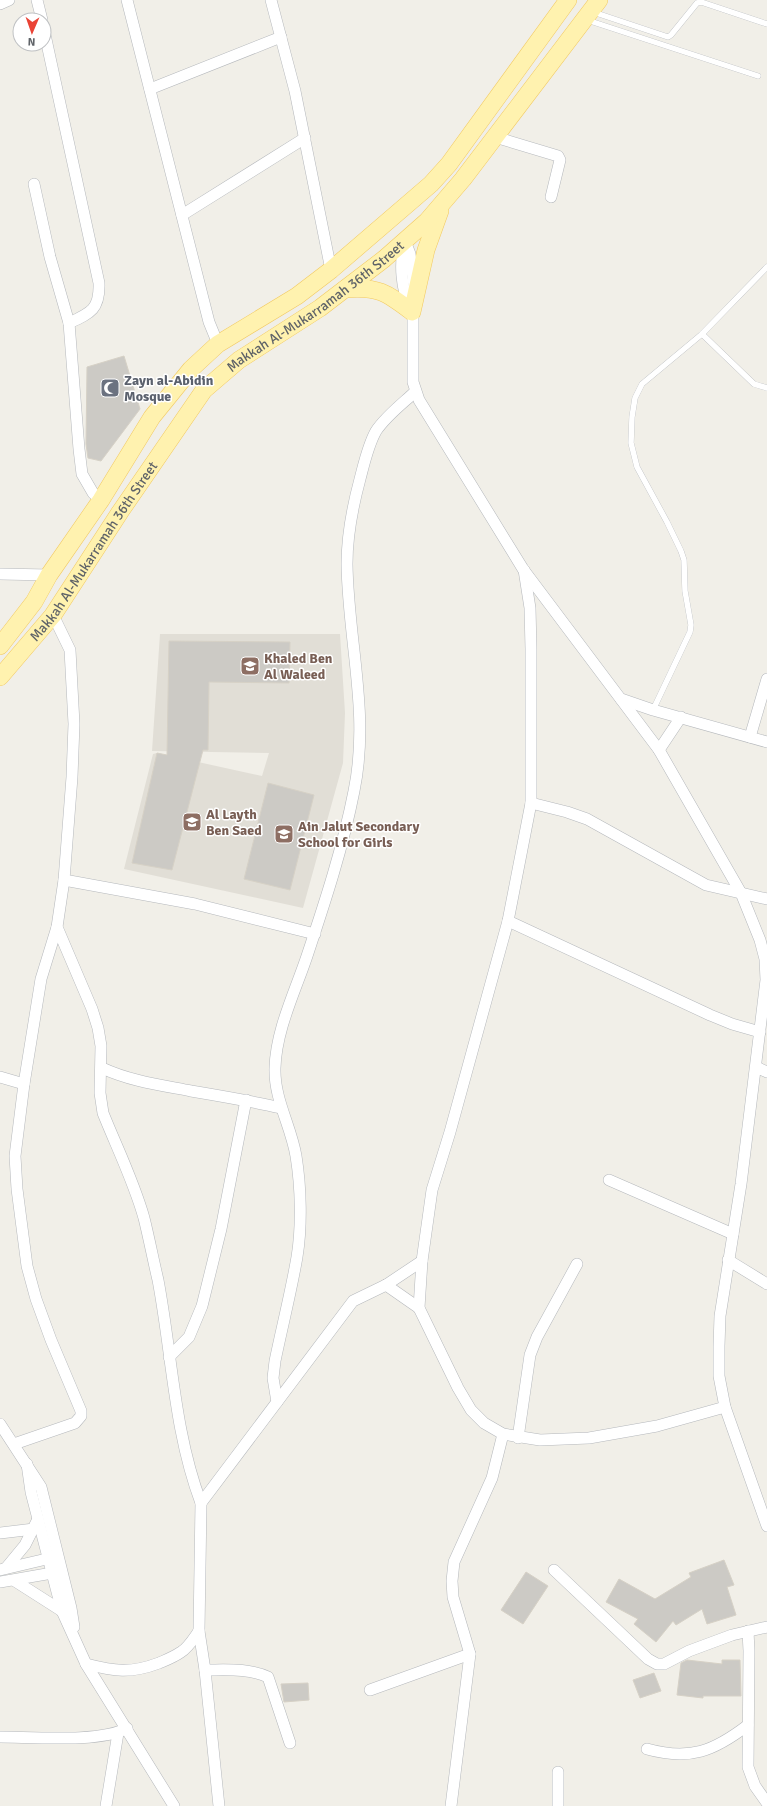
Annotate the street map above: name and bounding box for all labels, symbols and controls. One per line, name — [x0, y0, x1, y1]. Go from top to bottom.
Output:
north arrow — [12, 12, 52, 52]
text: N — [28, 35, 36, 48]
street label: Makkah Al-Mukarramah 36th Street — [223, 237, 408, 376]
place label: Zayn al-Abidin Mosque — [124, 372, 214, 405]
mosque icon: Zayn al-Abidin Mosque — [99, 377, 121, 399]
street label: Makkah Al-Mukarramah 36th Street — [26, 458, 161, 645]
place label: Khaled Ben Al Waleed — [264, 650, 333, 683]
school or university icon: Khaled Ben Al Waleed — [239, 655, 261, 677]
place label: Al Layth Ben Saed — [206, 806, 262, 839]
school or university icon: Al Layth Ben Saed — [181, 811, 203, 833]
place label: Ain Jalut Secondary School for Girls — [298, 818, 420, 851]
school or university icon: Ain Jalut Secondary School for Girls — [273, 823, 295, 845]

